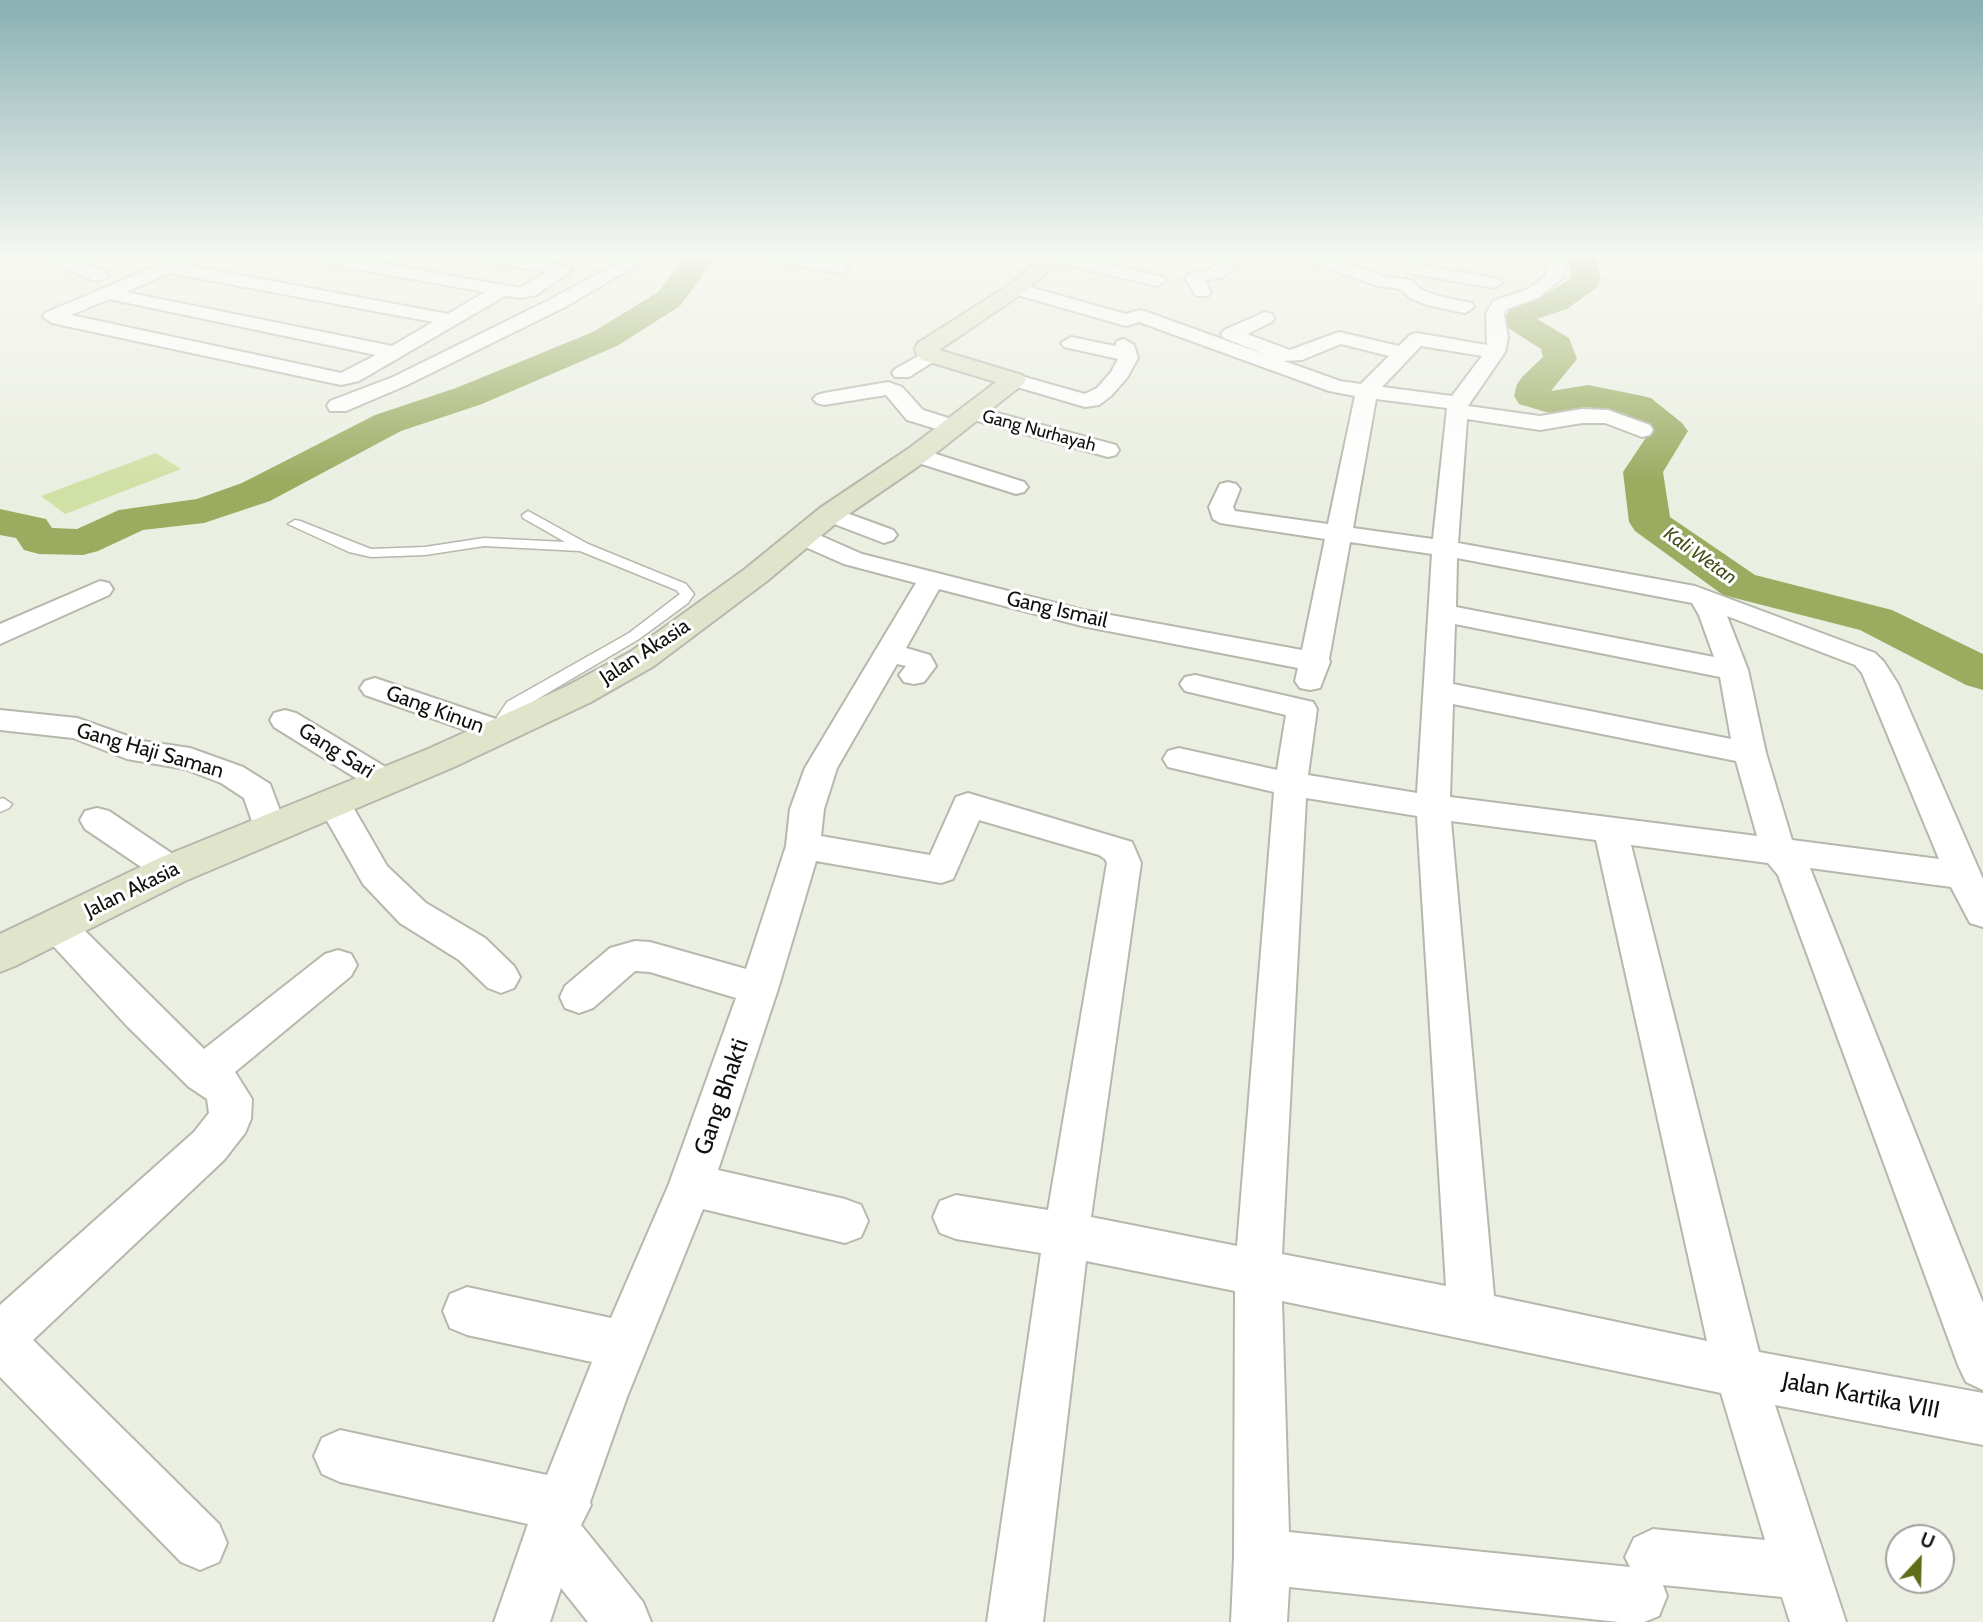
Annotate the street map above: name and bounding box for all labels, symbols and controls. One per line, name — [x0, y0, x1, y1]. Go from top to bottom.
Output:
street label: Gang Nurhayah — [980, 405, 1098, 457]
water label: Kali Wetan — [1659, 523, 1741, 589]
street label: Gang Ismail — [1004, 586, 1110, 634]
street label: Jalan Akasia — [595, 614, 695, 690]
street label: Gang Kinun — [383, 681, 487, 739]
street label: Gang Haji Saman — [73, 718, 227, 784]
street label: Gang Sari — [293, 718, 379, 784]
street label: Jalan Akasia — [81, 856, 183, 924]
street label: Gang Bhakti — [689, 1035, 755, 1159]
street label: Jalan Kartika VIII — [1780, 1367, 1942, 1425]
north arrow — [1885, 1524, 1955, 1594]
text: U — [1917, 1528, 1938, 1554]

